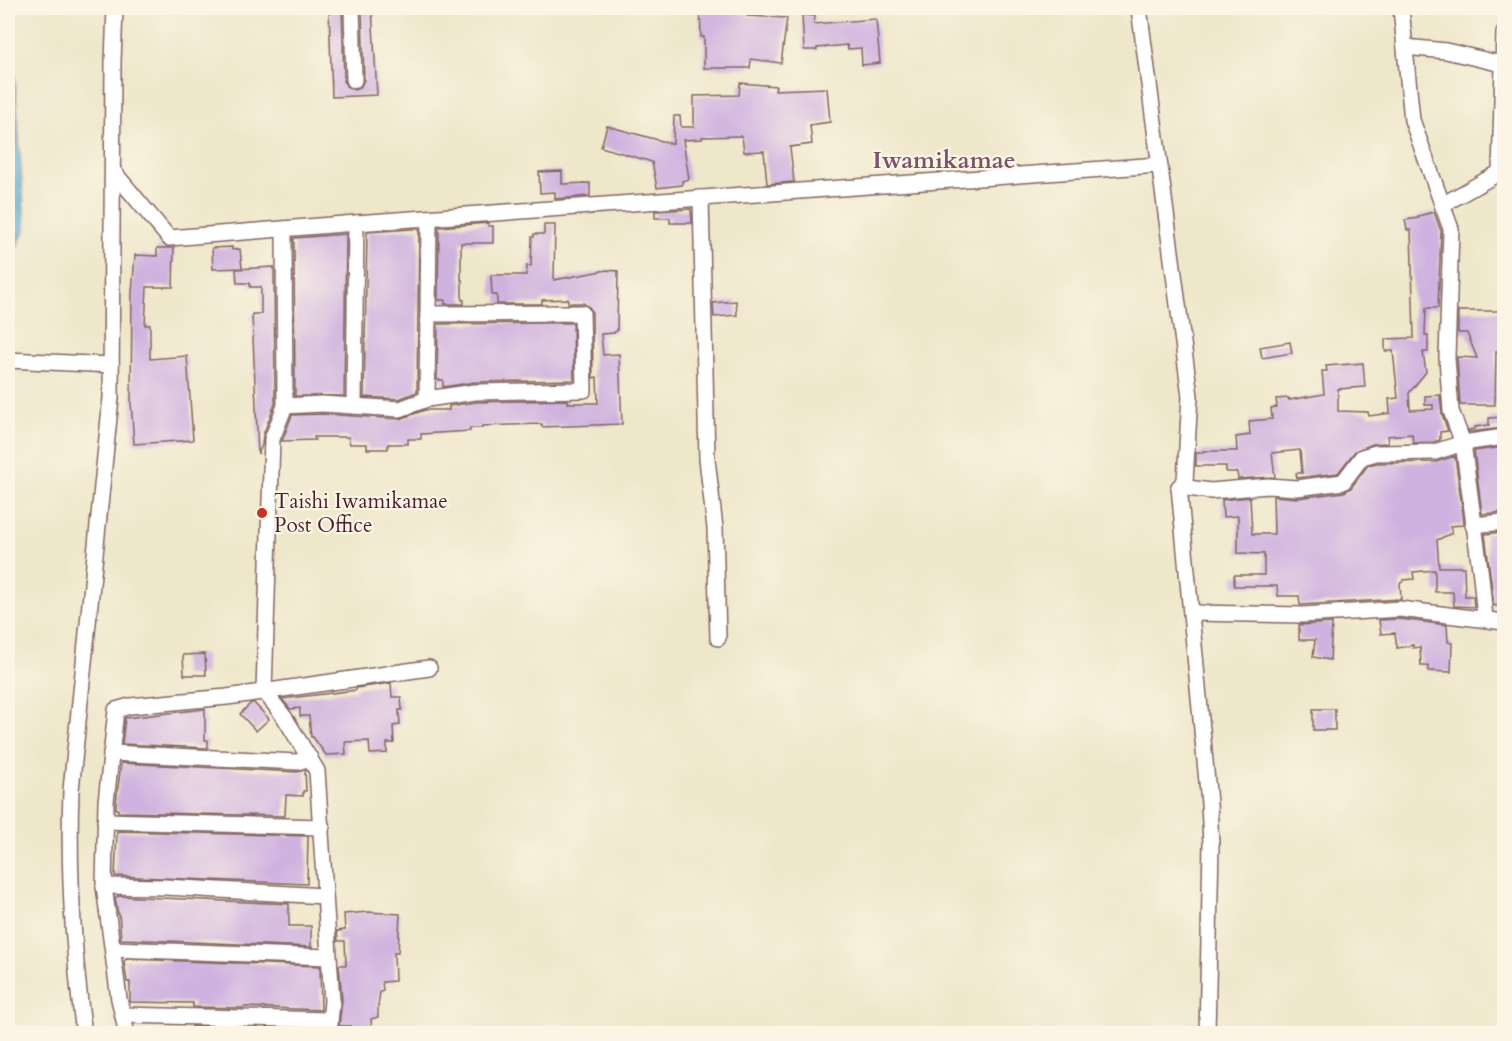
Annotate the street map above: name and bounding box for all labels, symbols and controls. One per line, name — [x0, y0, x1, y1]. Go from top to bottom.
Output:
district label: Iwamikamae — [872, 144, 1016, 177]
place label: Taishi Iwamikamae Post Office — [274, 487, 448, 540]
marker: Taishi Iwamikamae Post Office — [255, 506, 269, 520]

